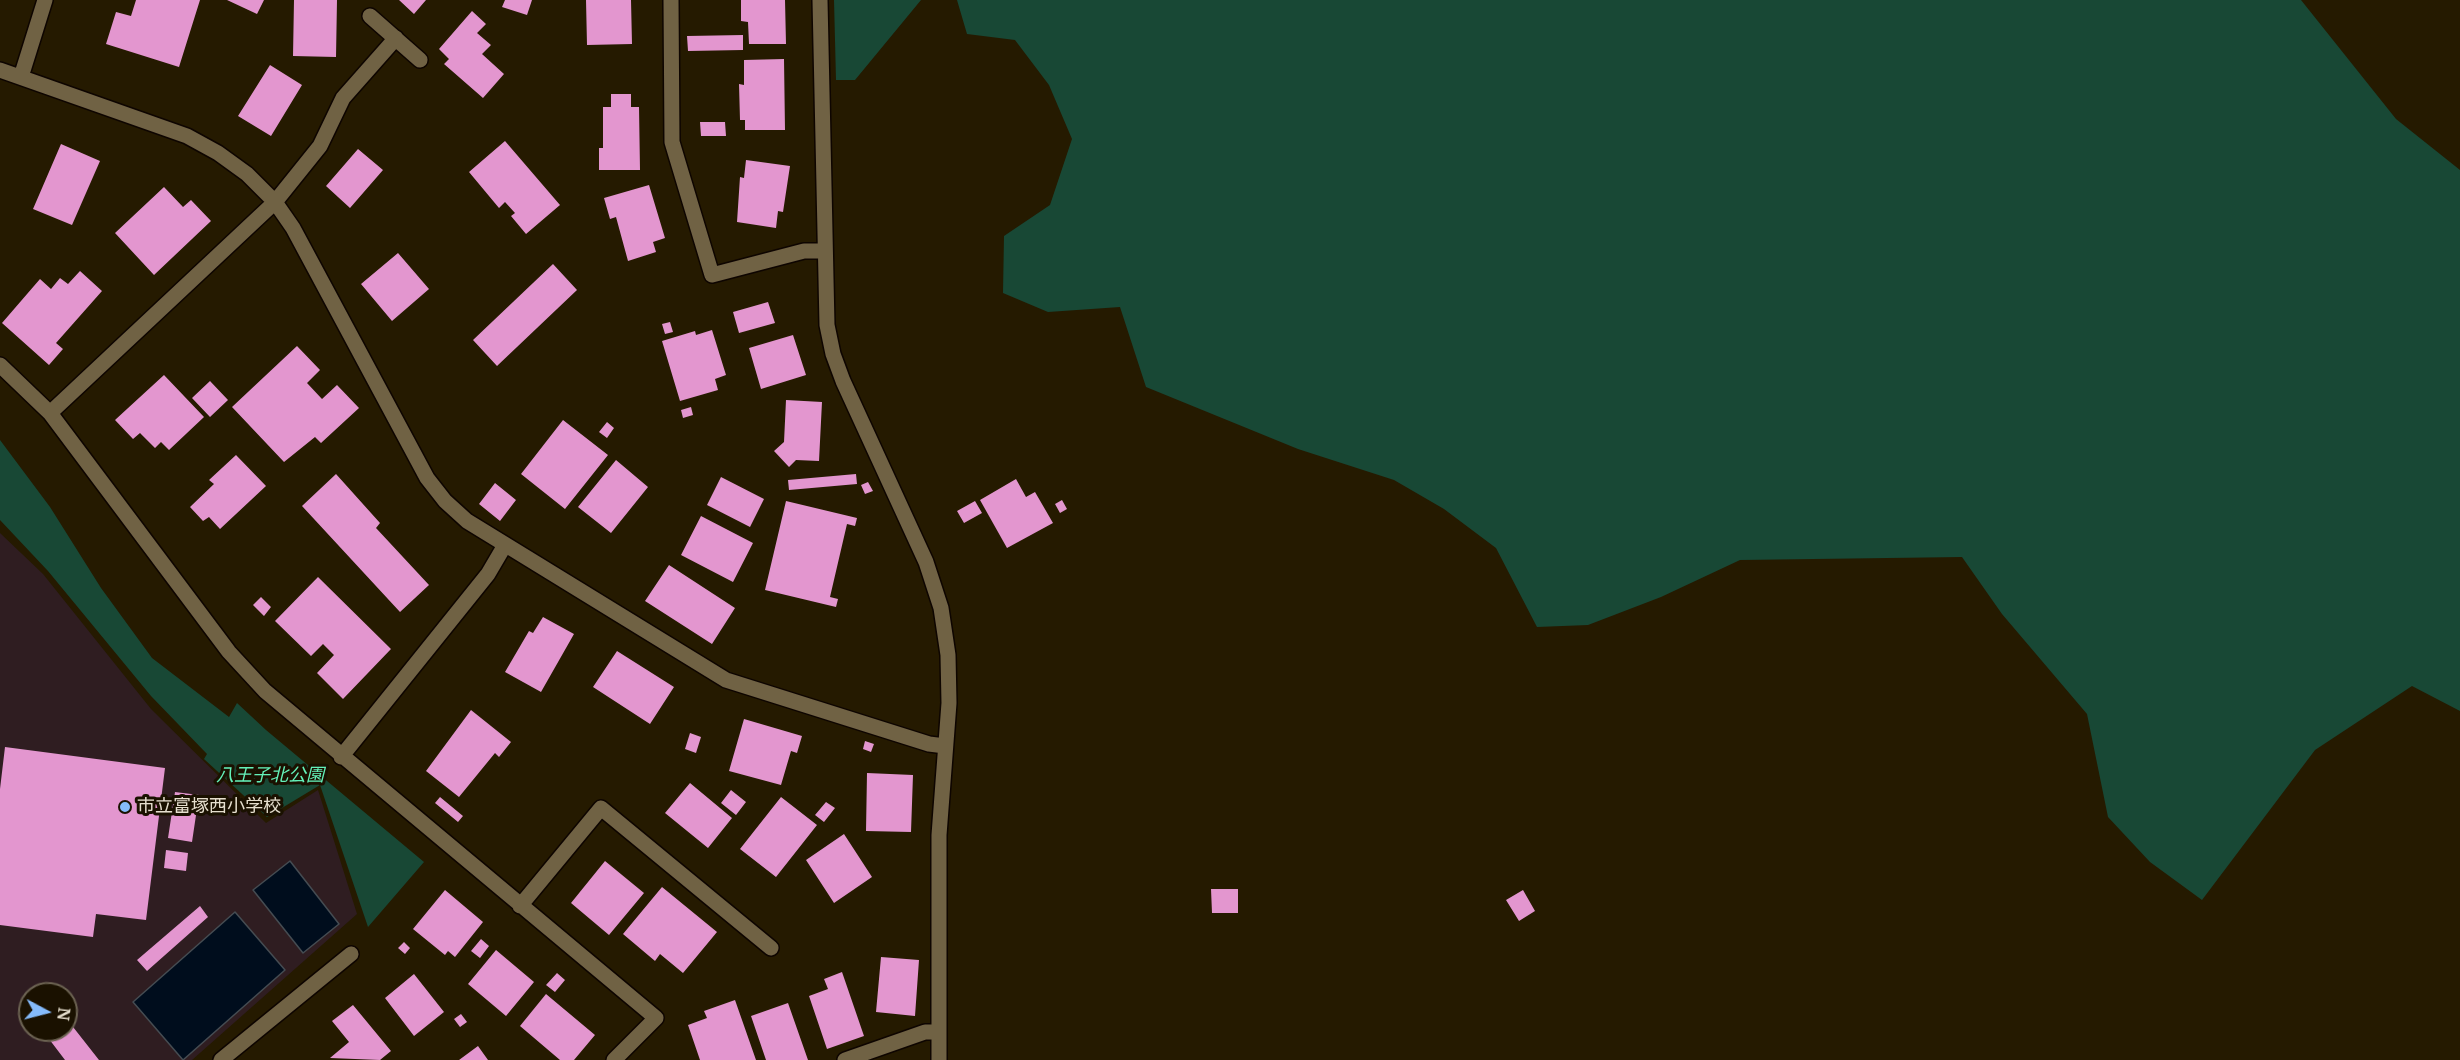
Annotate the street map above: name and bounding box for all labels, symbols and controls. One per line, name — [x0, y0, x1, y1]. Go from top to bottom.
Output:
park label: 八王子北公園 — [216, 765, 324, 787]
place label: 市立富塚西小学校 — [137, 796, 281, 818]
marker: 市立富塚西小学校 — [118, 800, 132, 814]
north arrow — [18, 982, 78, 1042]
text: N — [53, 1006, 75, 1021]

